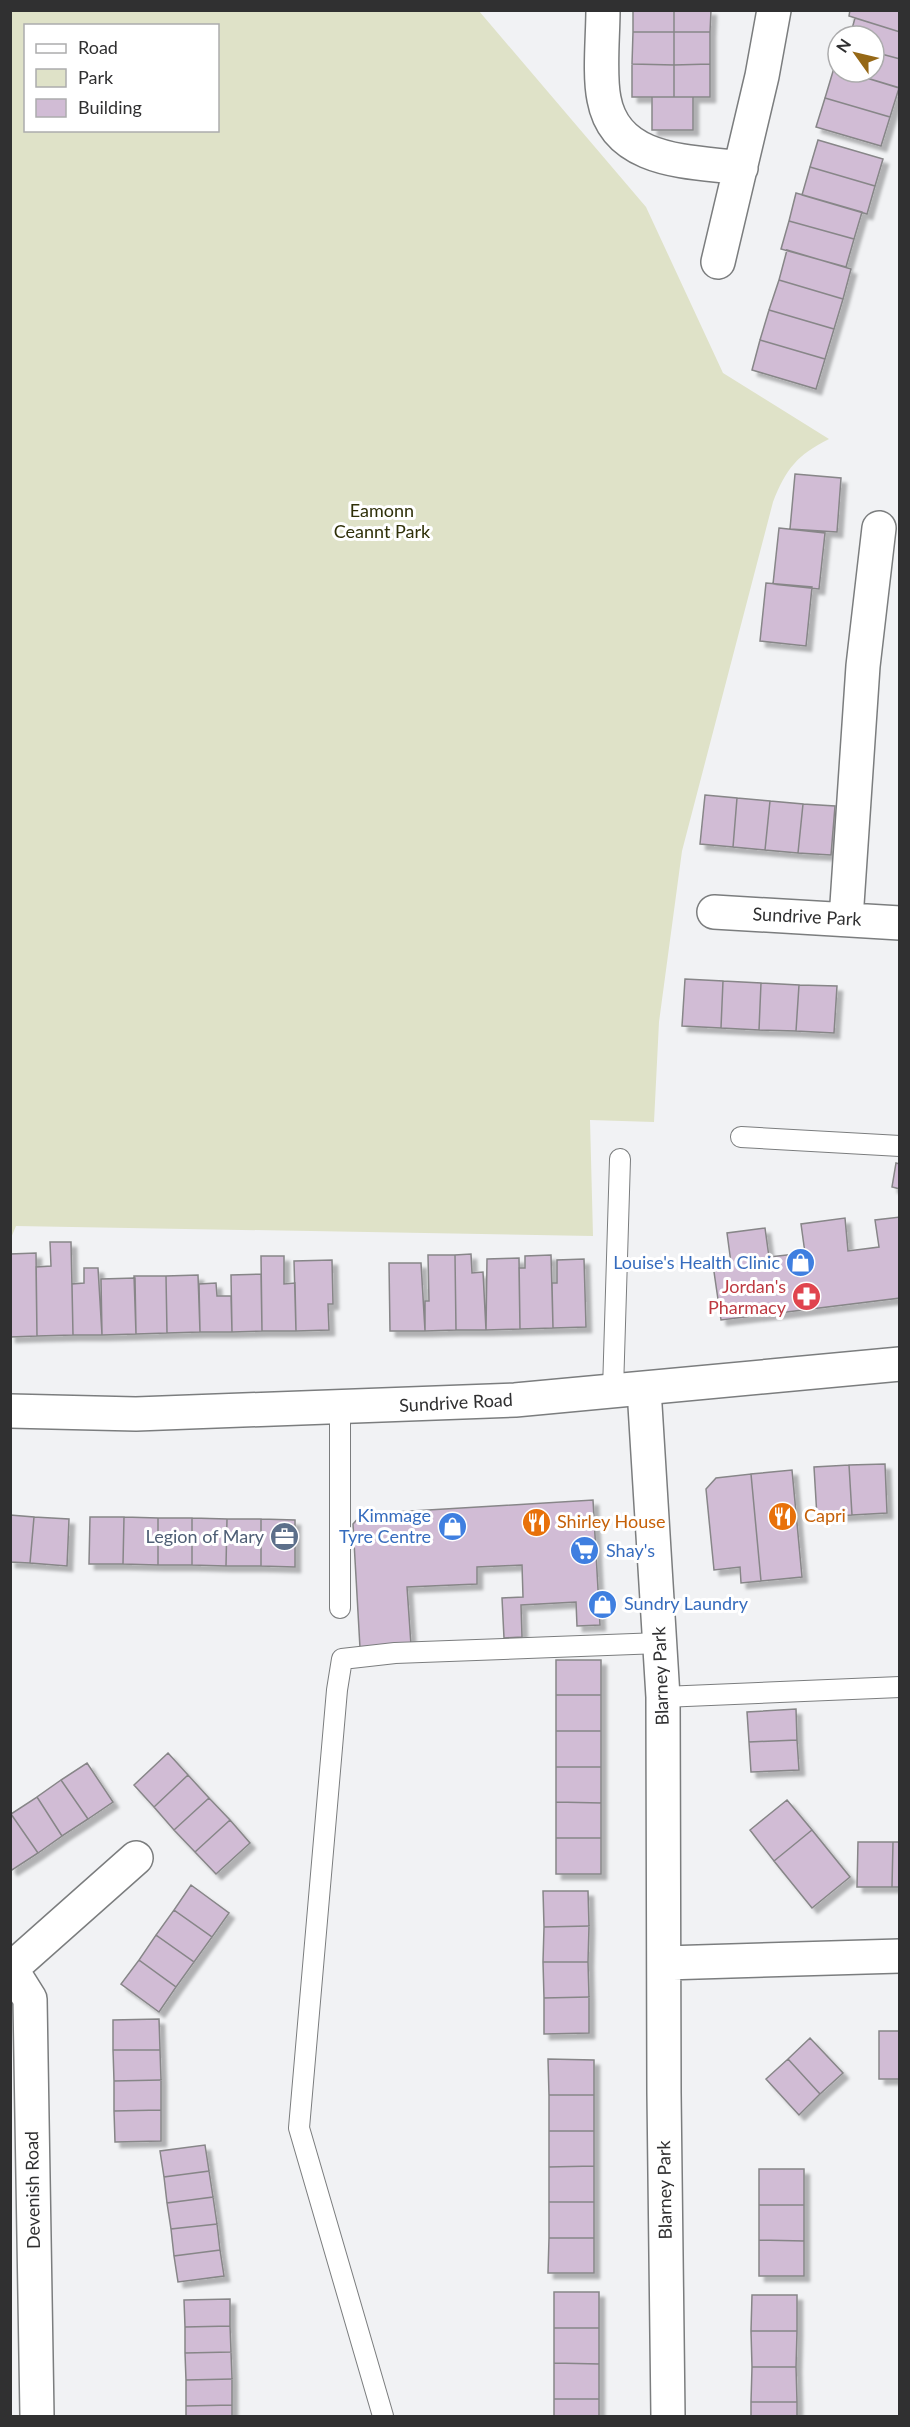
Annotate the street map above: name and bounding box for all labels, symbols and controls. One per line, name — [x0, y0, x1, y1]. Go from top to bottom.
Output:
legend — [24, 24, 219, 132]
north arrow — [826, 24, 886, 84]
text: N — [832, 35, 854, 56]
text: Road — [78, 36, 118, 58]
text: Park — [78, 66, 114, 88]
text: Building — [78, 96, 142, 118]
park label: Eamonn Ceannt Park — [334, 499, 431, 542]
street label: Sundrive Park — [752, 902, 863, 930]
shop icon: Louise's Health Clinic — [785, 1247, 817, 1279]
place label: Louise's Health Clinic — [613, 1251, 780, 1273]
place label: Jordan's Pharmacy — [708, 1275, 787, 1318]
pharmacy icon: Jordan's Pharmacy — [791, 1281, 823, 1313]
street label: Sundrive Road — [399, 1388, 513, 1416]
restaurant icon: Capri — [767, 1500, 799, 1532]
place label: Kimmage Tyre Centre — [339, 1504, 431, 1547]
place label: Capri — [804, 1504, 846, 1526]
restaurant icon: Shirley House — [520, 1506, 552, 1538]
shop icon: Kimmage Tyre Centre — [436, 1510, 468, 1542]
place label: Shirley House — [557, 1510, 666, 1532]
office icon: Legion of Mary — [269, 1521, 301, 1553]
place label: Legion of Mary — [146, 1525, 265, 1547]
supermarket icon: Shay's — [569, 1535, 601, 1567]
place label: Shay's — [606, 1539, 655, 1561]
shop icon: Sundry Laundry — [587, 1588, 619, 1620]
place label: Sundry Laundry — [624, 1592, 749, 1614]
street label: Blarney Park — [647, 1625, 673, 1726]
street label: Devenish Road — [20, 2131, 44, 2249]
street label: Blarney Park — [652, 2139, 676, 2240]

